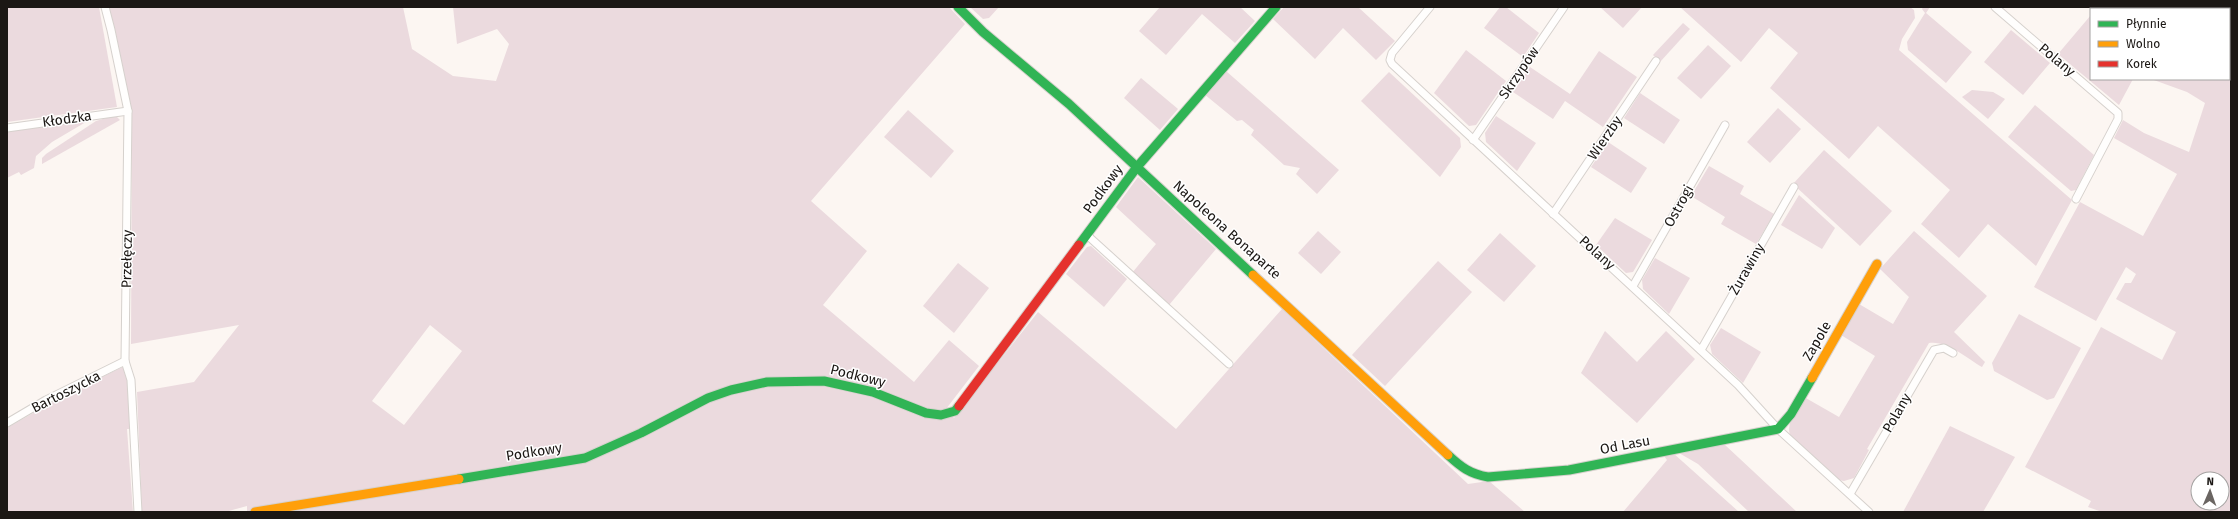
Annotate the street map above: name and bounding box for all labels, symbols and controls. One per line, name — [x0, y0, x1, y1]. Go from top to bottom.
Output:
legend — [2090, 8, 2230, 80]
text: Płynnie — [2126, 17, 2167, 31]
text: Wolno — [2126, 37, 2160, 51]
street label: Polany — [2035, 40, 2079, 80]
street label: Skrzypów — [1495, 44, 1543, 102]
text: Korek — [2126, 57, 2158, 71]
street label: Kłodzka — [41, 107, 93, 131]
street label: Wierzby — [1584, 113, 1626, 163]
street label: Podkowy — [1080, 161, 1127, 217]
street label: Napoleona Bonaparte — [1170, 177, 1284, 283]
street label: Ostrogi — [1660, 182, 1698, 230]
street label: Przełęczy — [118, 230, 136, 288]
street label: Polany — [1576, 232, 1619, 274]
street label: Żurawiny — [1725, 240, 1769, 298]
street label: Zapole — [1799, 318, 1835, 364]
street label: Podkowy — [829, 361, 888, 391]
street label: Bartoszycka — [29, 367, 103, 417]
street label: Polany — [1879, 390, 1915, 436]
street label: Od Lasu — [1598, 432, 1652, 458]
street label: Podkowy — [505, 439, 563, 465]
north arrow — [2190, 471, 2230, 511]
text: N — [2206, 475, 2214, 488]

